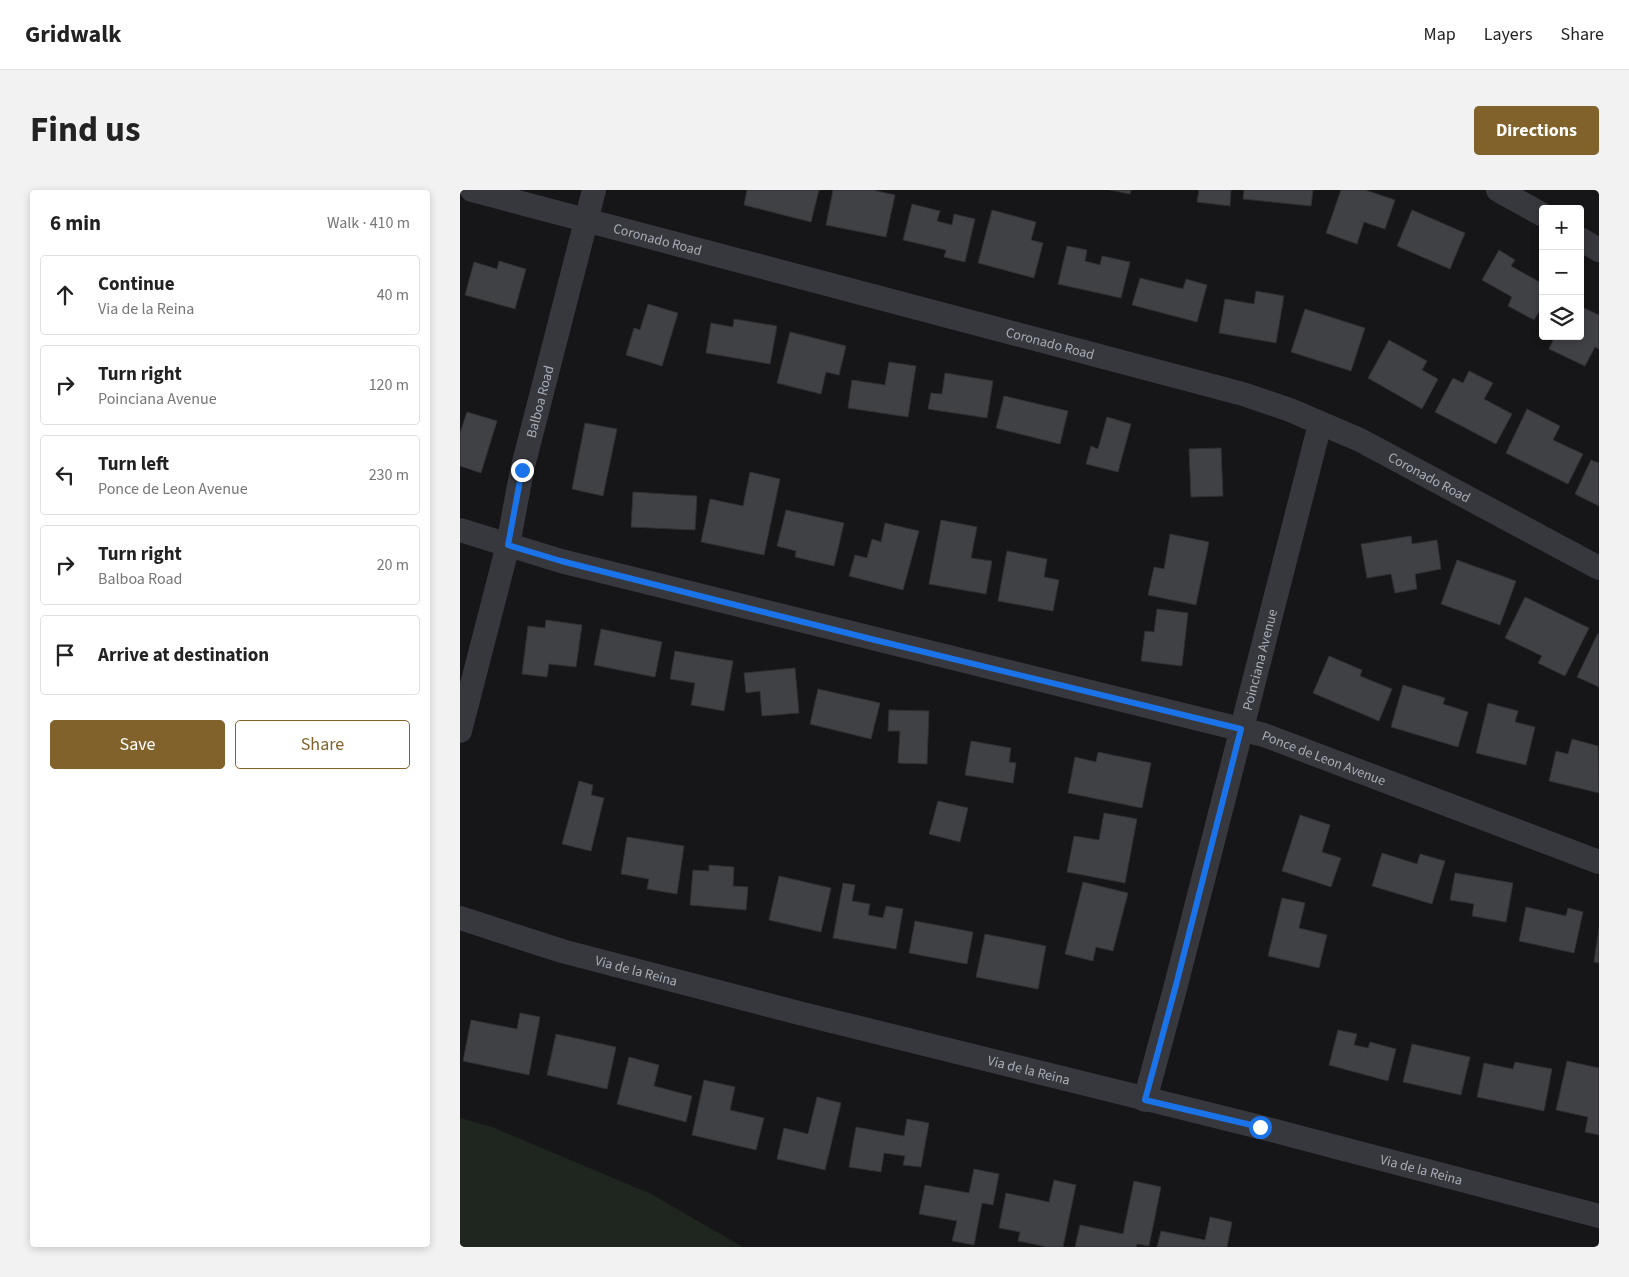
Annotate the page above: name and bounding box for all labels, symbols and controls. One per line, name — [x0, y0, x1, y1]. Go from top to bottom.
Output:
text: Gridwalk — [25, 17, 121, 52]
text: Map — [1424, 22, 1456, 47]
text: Layers — [1484, 22, 1533, 47]
text: Share — [1561, 22, 1604, 47]
text: Find us — [30, 105, 140, 155]
button: Directions — [1474, 106, 1599, 155]
map controls — [1539, 205, 1584, 340]
button: + — [1539, 205, 1584, 250]
text: 6 min — [50, 208, 101, 238]
text: Walk · 410 m — [327, 212, 410, 234]
street label: Coronado Road — [611, 219, 704, 261]
button: − — [1539, 250, 1584, 295]
text: Continue — [98, 271, 175, 298]
icon: ahead — [51, 281, 79, 309]
text: 40 m — [377, 284, 409, 306]
button: layers — [1539, 295, 1584, 340]
text: Via de la Reina — [98, 298, 194, 320]
street label: Coronado Road — [1003, 323, 1096, 365]
text: Turn right — [98, 361, 182, 388]
street label: Balboa Road — [522, 364, 559, 440]
icon: right — [51, 371, 79, 399]
text: 120 m — [369, 374, 409, 396]
text: Poinciana Avenue — [98, 388, 217, 410]
street label: Coronado Road — [1384, 448, 1474, 508]
text: Turn left — [98, 451, 169, 478]
route end — [511, 459, 534, 482]
icon: left — [51, 461, 79, 489]
text: 230 m — [369, 464, 409, 486]
text: Ponce de Leon Avenue — [98, 478, 248, 500]
text: Turn right — [98, 541, 182, 568]
icon: right — [51, 551, 79, 579]
text: 20 m — [377, 554, 409, 576]
text: Balboa Road — [98, 568, 182, 590]
street label: Poinciana Avenue — [1238, 607, 1283, 713]
icon: arrive — [51, 641, 79, 669]
text: Arrive at destination — [98, 642, 269, 669]
button: Save — [50, 720, 225, 769]
button: Share — [235, 720, 410, 769]
street label: Ponce de Leon Avenue — [1259, 726, 1389, 791]
street label: Via de la Reina — [593, 951, 679, 992]
street label: Via de la Reina — [985, 1051, 1072, 1091]
route start — [1249, 1116, 1272, 1139]
street label: Via de la Reina — [1378, 1150, 1465, 1191]

